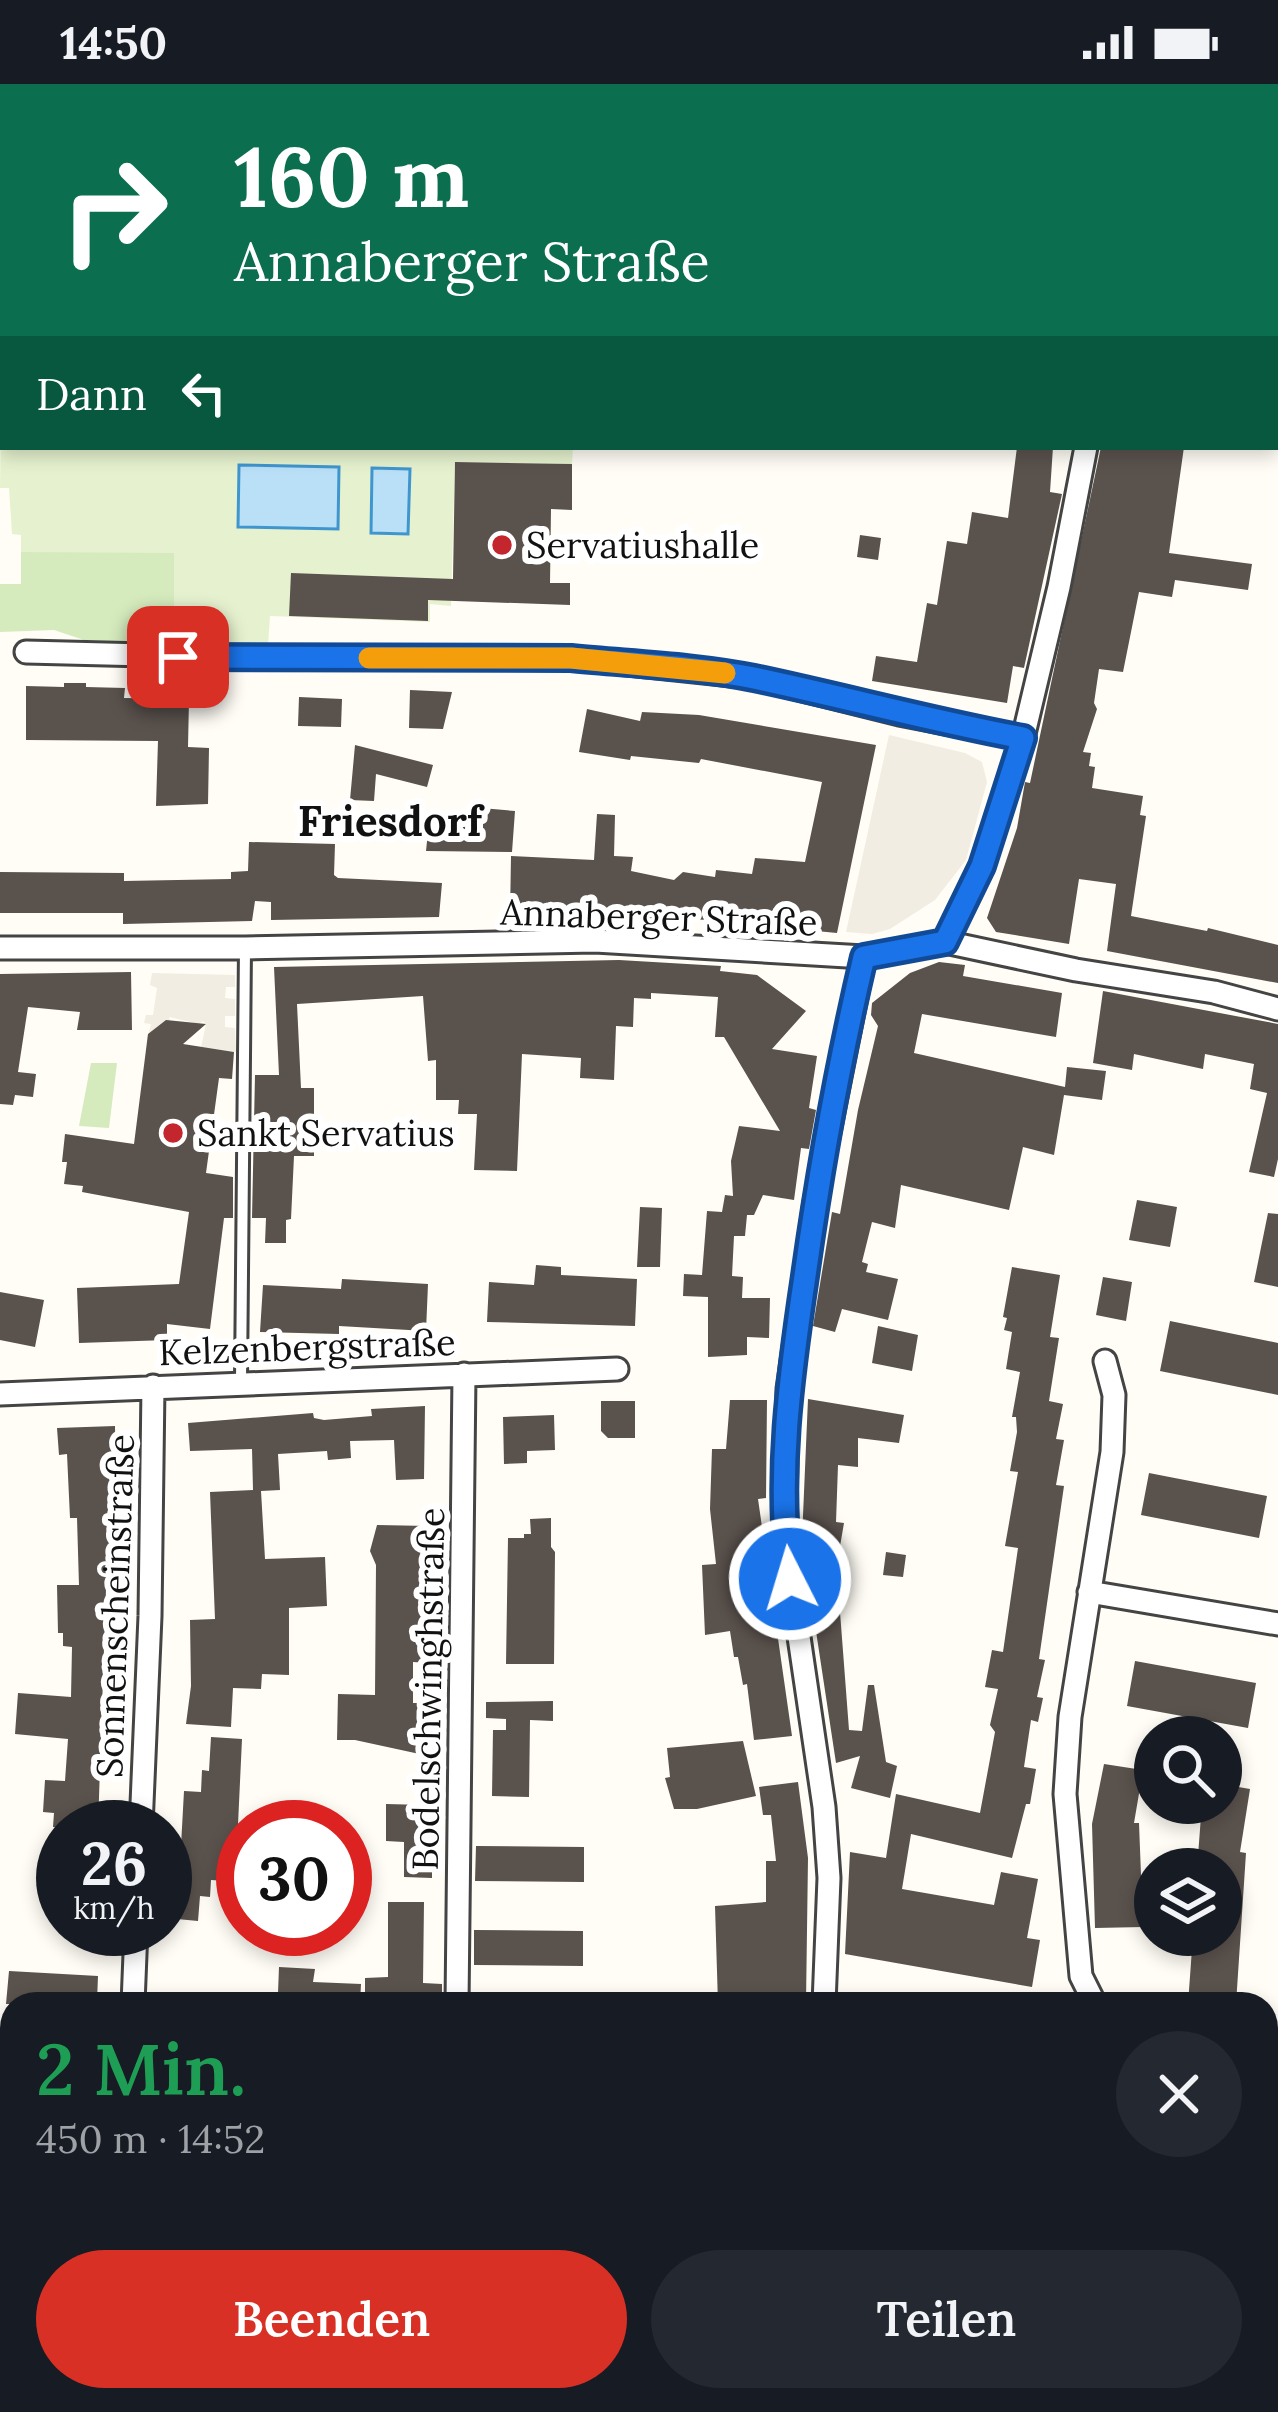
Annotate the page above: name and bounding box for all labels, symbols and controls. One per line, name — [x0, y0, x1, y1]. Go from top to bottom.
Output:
text: 14:50 — [60, 14, 167, 71]
text: 160 m — [234, 122, 469, 230]
icon: right — [36, 132, 192, 288]
text: Annaberger Straße — [234, 227, 710, 296]
icon: left — [171, 360, 237, 426]
text: Dann — [36, 365, 147, 422]
place label: Servatiushalle — [526, 522, 759, 568]
marker: Servatiushalle — [489, 532, 515, 558]
pin — [127, 606, 229, 708]
icon: arrive — [145, 624, 211, 690]
district label: Friesdorf — [298, 794, 485, 848]
street label: Annaberger Straße — [499, 888, 818, 946]
place label: Sankt Servatius — [197, 1110, 455, 1156]
marker: Sankt Servatius — [160, 1120, 186, 1146]
street label: Kelzenbergstraße — [158, 1319, 456, 1375]
street label: Sonnenscheinstraße — [86, 1433, 144, 1779]
street label: Bodelschwinghstraße — [402, 1507, 454, 1871]
position arrow — [727, 1516, 853, 1642]
map controls — [1134, 1716, 1242, 1956]
button: search — [1134, 1716, 1242, 1824]
speed limit sign: 30 — [216, 1800, 372, 1956]
text: 26 — [81, 1825, 147, 1901]
button: layers — [1134, 1848, 1242, 1956]
text: km/h — [73, 1889, 155, 1927]
text: 2 Min. — [36, 2023, 246, 2115]
button: close — [1116, 2031, 1242, 2157]
text: 450 m · 14:52 — [36, 2114, 265, 2164]
button: Beenden — [36, 2250, 627, 2388]
button: Teilen — [651, 2250, 1242, 2388]

